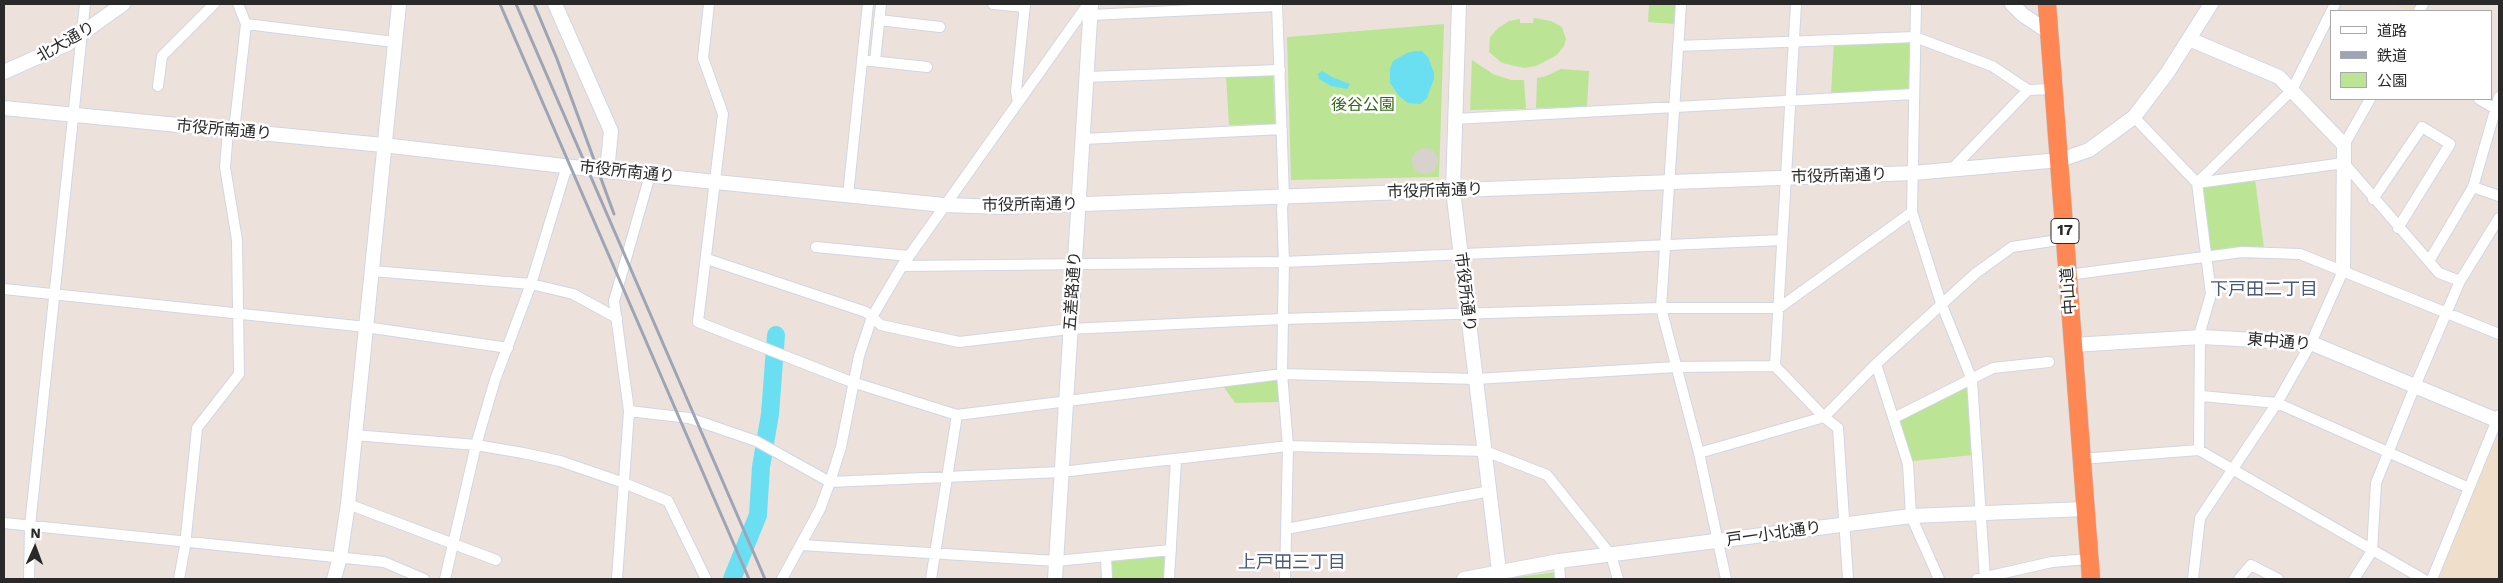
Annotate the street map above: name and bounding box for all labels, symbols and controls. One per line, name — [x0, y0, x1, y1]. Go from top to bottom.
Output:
legend — [2330, 10, 2493, 100]
street label: 北大通り — [33, 18, 99, 66]
text: 道路 — [2377, 22, 2407, 40]
text: 鉄道 — [2377, 47, 2407, 65]
text: 公園 — [2377, 72, 2407, 90]
park label: 後谷公園 — [1331, 95, 1395, 115]
street label: 市役所南通り — [175, 116, 273, 144]
street label: 市役所南通り — [578, 157, 676, 187]
street label: 市役所南通り — [1791, 165, 1887, 187]
street label: 市役所南通り — [1387, 180, 1483, 202]
street label: 市役所南通り — [982, 195, 1078, 215]
road number: 17 — [2051, 218, 2079, 244]
street label: 五差路通り — [1061, 250, 1085, 332]
street label: 市役所通り — [1451, 251, 1479, 333]
street label: 中山道 — [2058, 266, 2080, 316]
district label: 下戸田二丁目 — [2210, 279, 2318, 301]
street label: 東中通り — [2246, 330, 2312, 354]
street label: 戸一小北通り — [1725, 518, 1823, 550]
north arrow — [10, 523, 60, 573]
text: N — [30, 525, 41, 541]
district label: 上戸田三丁目 — [1238, 552, 1346, 574]

